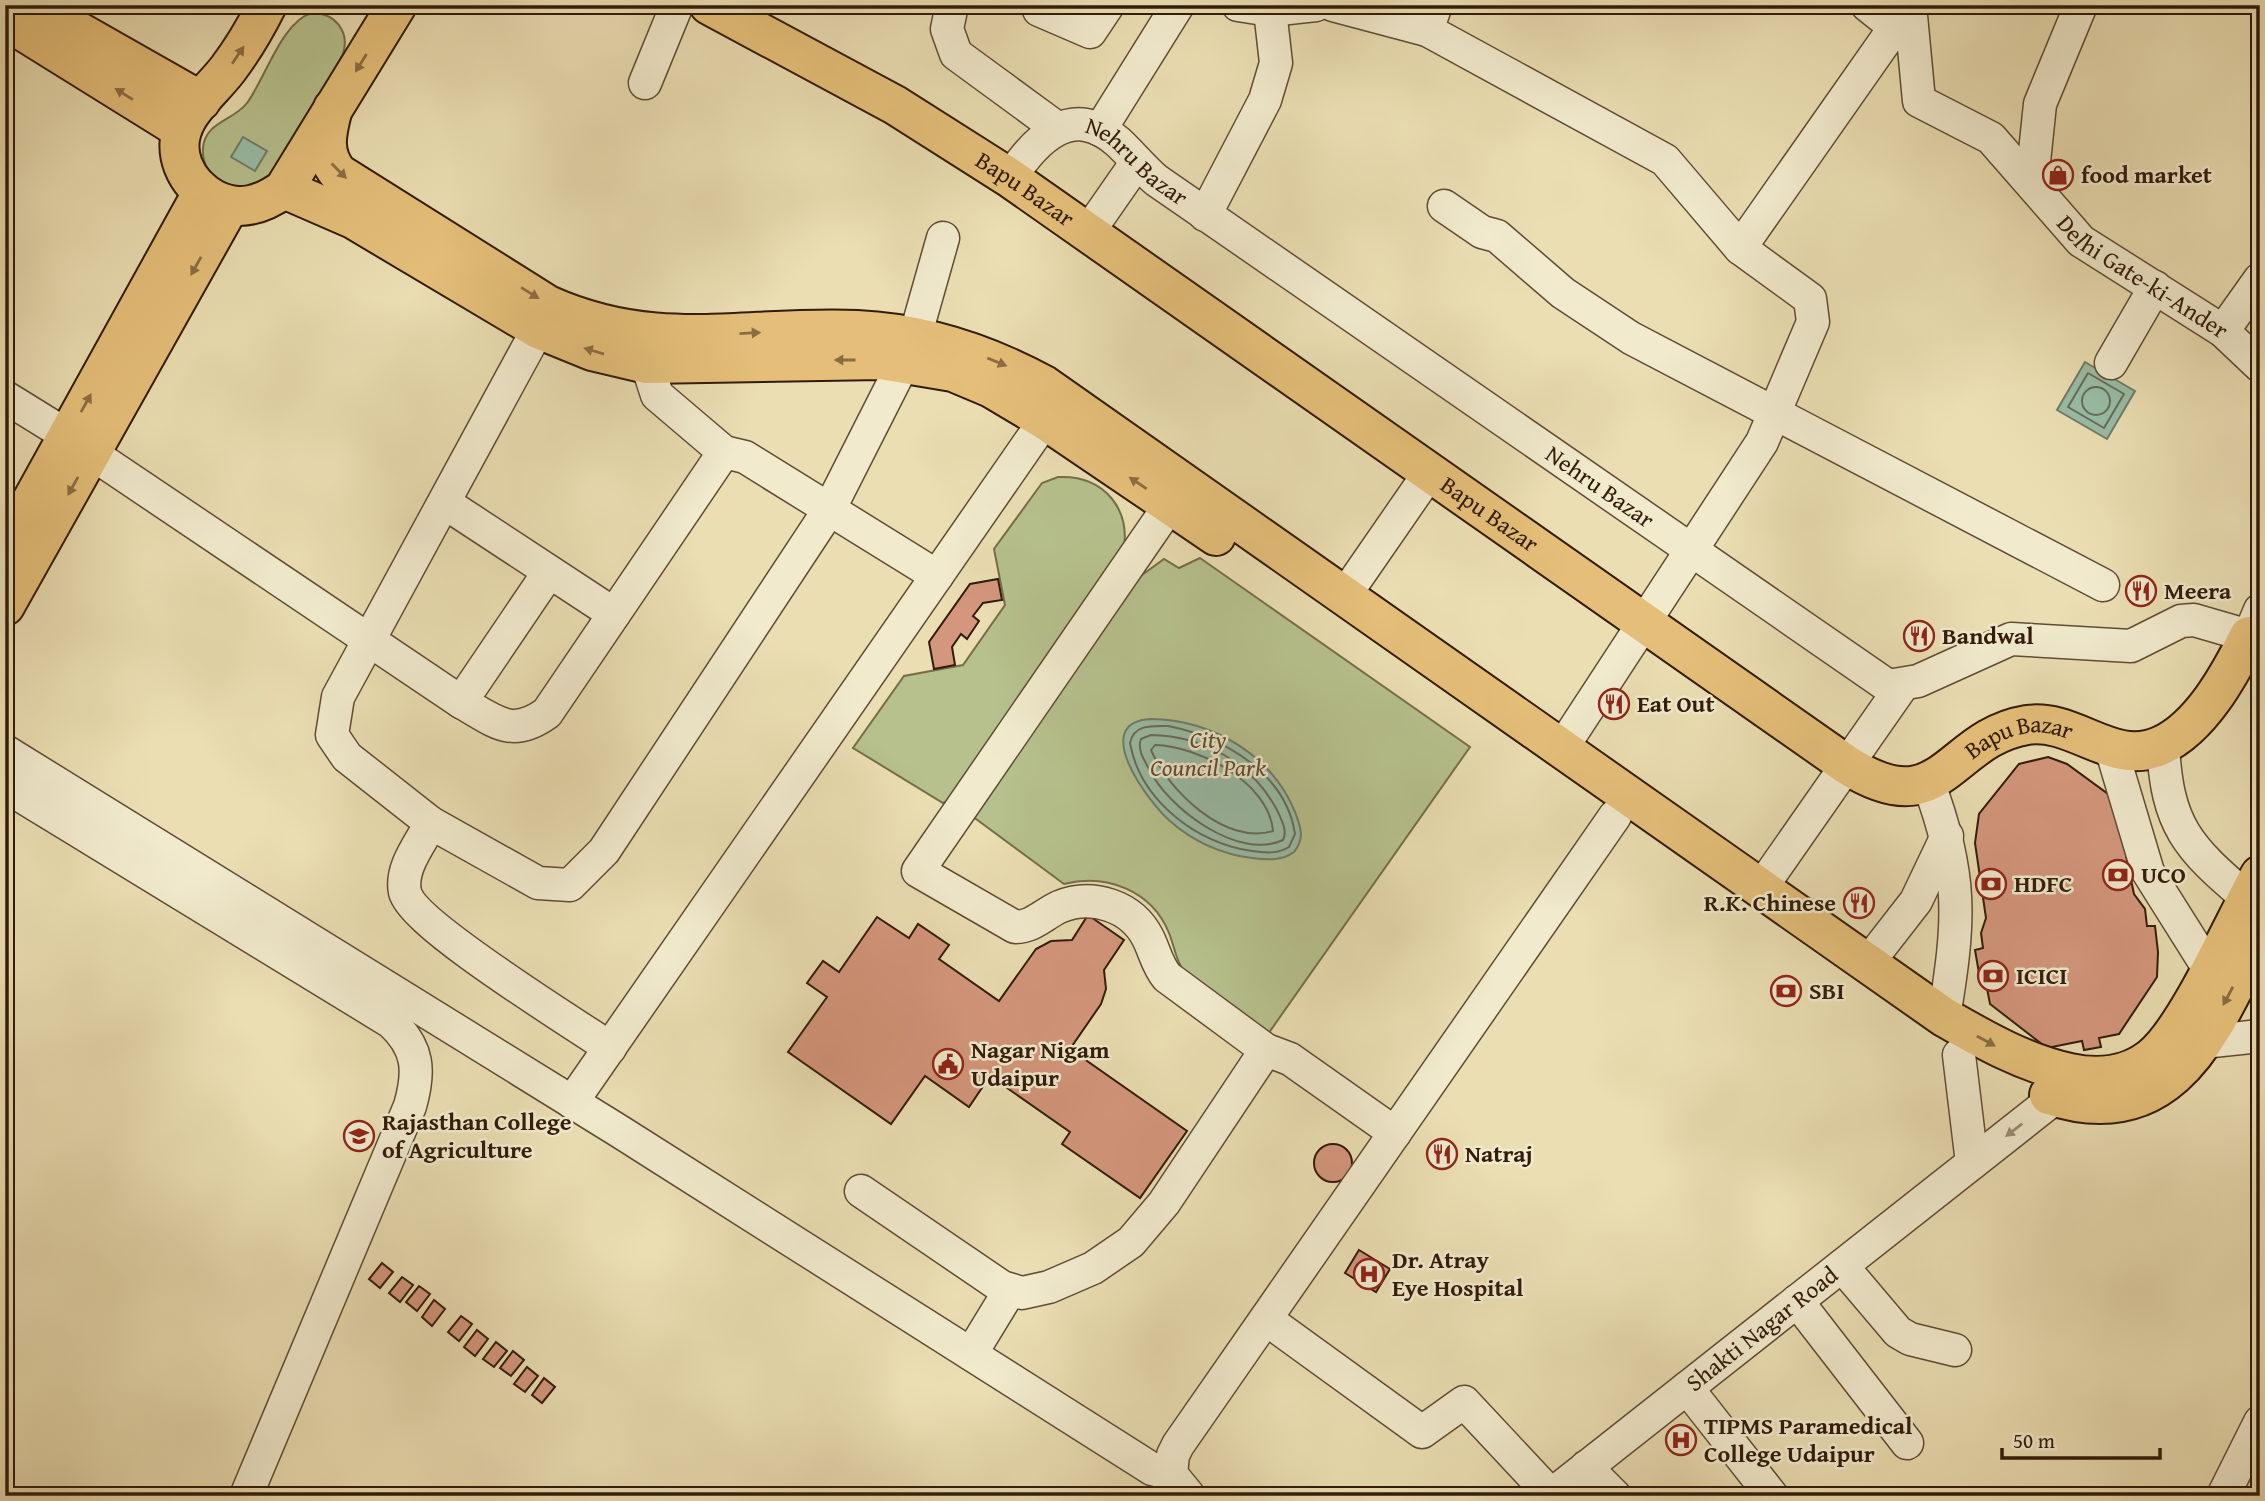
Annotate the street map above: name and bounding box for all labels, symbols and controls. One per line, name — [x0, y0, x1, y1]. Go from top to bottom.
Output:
one-way arrow — [231, 45, 244, 65]
one-way arrow — [355, 53, 368, 73]
one-way arrow — [114, 87, 133, 100]
street label: Nehru Bazar — [1081, 107, 1195, 214]
street label: Bapu Bazar — [969, 143, 1082, 235]
place label: food market — [2081, 157, 2212, 192]
shop icon: food market — [2041, 158, 2075, 192]
one-way arrow — [330, 163, 347, 180]
street label: Delhi Gate-ki-Ander — [2049, 207, 2235, 347]
one-way arrow — [190, 257, 202, 276]
one-way arrow — [521, 287, 540, 300]
one-way arrow — [739, 327, 761, 338]
one-way arrow — [584, 345, 605, 356]
one-way arrow — [833, 354, 855, 366]
one-way arrow — [987, 357, 1008, 368]
one-way arrow — [80, 394, 92, 413]
street label: Nehru Bazar — [1539, 436, 1662, 537]
street label: Bapu Bazar — [1433, 467, 1546, 561]
one-way arrow — [67, 476, 79, 496]
one-way arrow — [1129, 476, 1147, 490]
place label: Meera — [2164, 573, 2232, 608]
restaurant icon: Meera — [2124, 574, 2158, 608]
place label: Bandwal — [1942, 618, 2034, 653]
restaurant icon: Bandwal — [1902, 619, 1936, 653]
place label: Eat Out — [1637, 686, 1714, 721]
restaurant icon: Eat Out — [1597, 687, 1631, 721]
street label: Bapu Bazar — [1957, 706, 2078, 767]
park label: City Council Park — [1150, 722, 1266, 785]
place label: UCO — [2141, 857, 2186, 892]
bank icon: UCO — [2101, 858, 2135, 892]
place label: HDFC — [2014, 866, 2072, 901]
bank icon: HDFC — [1974, 867, 2008, 901]
place label: R.K. Chinese — [1704, 885, 1836, 920]
restaurant icon: R.K. Chinese — [1842, 886, 1876, 920]
place label: ICICI — [2016, 958, 2067, 993]
bank icon: ICICI — [1976, 959, 2010, 993]
place label: SBI — [1809, 973, 1845, 1008]
bank icon: SBI — [1769, 974, 1803, 1008]
one-way arrow — [2222, 986, 2234, 1006]
place label: Nagar Nigam Udaipur — [971, 1032, 1110, 1095]
one-way arrow — [1976, 1035, 1996, 1047]
public building icon: Nagar Nigam Udaipur — [931, 1047, 965, 1081]
place label: Rajasthan College of Agriculture — [382, 1104, 572, 1167]
school or university icon: Rajasthan College of Agriculture — [342, 1119, 376, 1153]
one-way arrow — [2006, 1122, 2023, 1137]
place label: Natraj — [1465, 1136, 1533, 1171]
restaurant icon: Natraj — [1425, 1137, 1459, 1171]
place label: Dr. Atray Eye Hospital — [1392, 1242, 1524, 1305]
hospital icon: Dr. Atray Eye Hospital — [1352, 1257, 1386, 1291]
street label: Shakti Nagar Road — [1678, 1257, 1845, 1399]
place label: TIPMS Paramedical College Udaipur — [1704, 1408, 1913, 1471]
scale bar — [2002, 1417, 2160, 1461]
hospital icon: TIPMS Paramedical College Udaipur — [1664, 1423, 1698, 1457]
text: 50 m — [2013, 1425, 2055, 1456]

